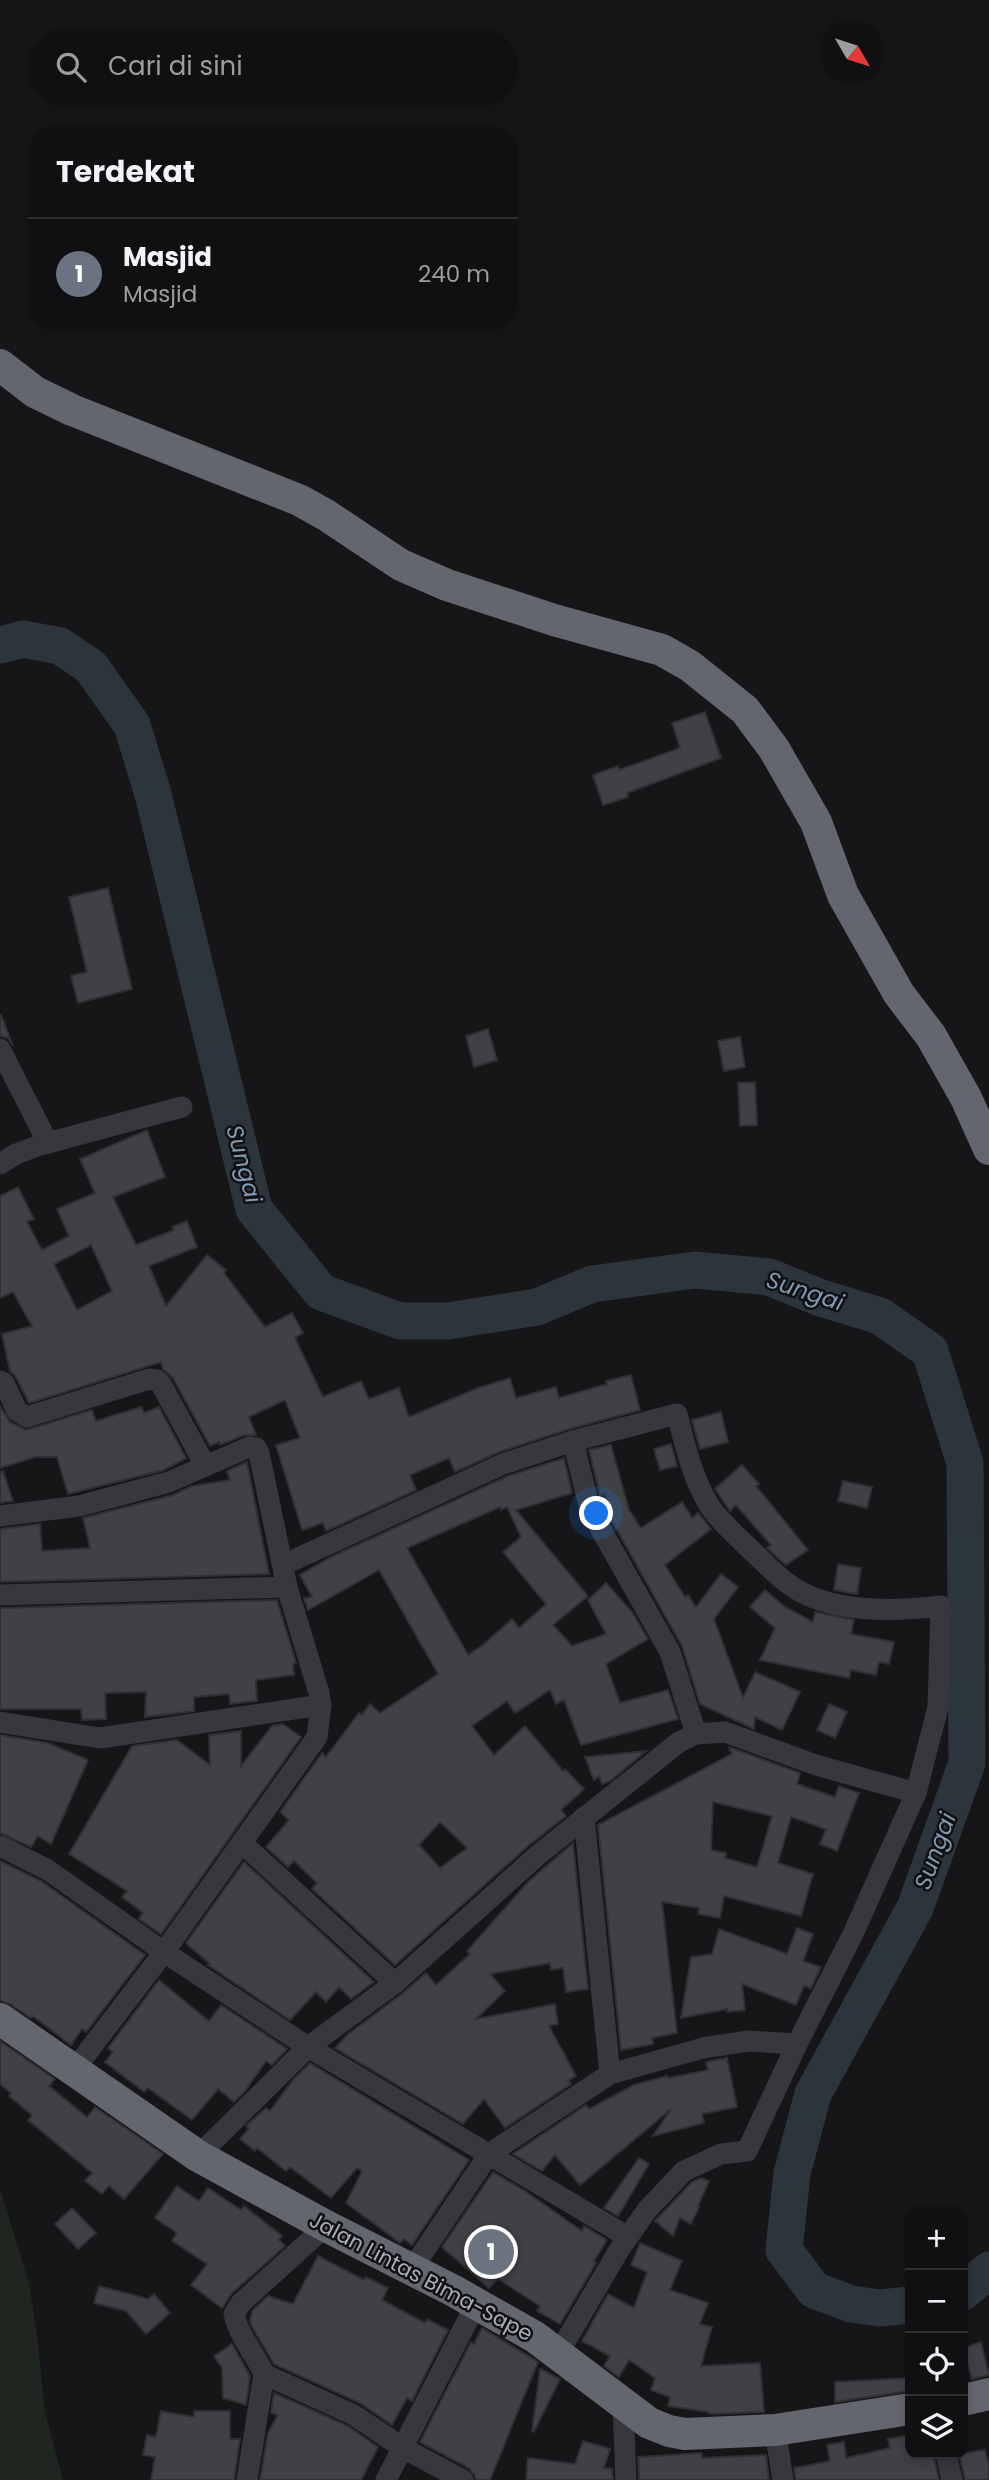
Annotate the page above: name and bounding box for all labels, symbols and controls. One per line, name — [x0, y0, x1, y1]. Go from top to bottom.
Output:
north arrow — [821, 21, 884, 84]
search box — [28, 28, 518, 105]
icon: search — [52, 48, 90, 86]
text: Cari di sini — [108, 48, 243, 84]
text: Terdekat — [56, 150, 195, 193]
text: Masjid — [123, 239, 212, 275]
text: 1 — [75, 258, 83, 290]
text: 240 m — [418, 258, 490, 290]
text: Masjid — [123, 278, 197, 310]
water label: Sungai — [218, 1121, 270, 1207]
water label: Sungai — [762, 1263, 848, 1319]
your location — [579, 1496, 613, 1530]
water label: Sungai — [906, 1808, 964, 1894]
street label: Jalan Lintas Bima-Sape — [305, 2205, 538, 2348]
map controls — [905, 2207, 968, 2459]
button: + — [905, 2207, 968, 2270]
pin: 1 — [468, 2226, 514, 2278]
button: − — [905, 2270, 968, 2333]
button: locate — [905, 2333, 968, 2396]
button: layers — [905, 2396, 968, 2459]

